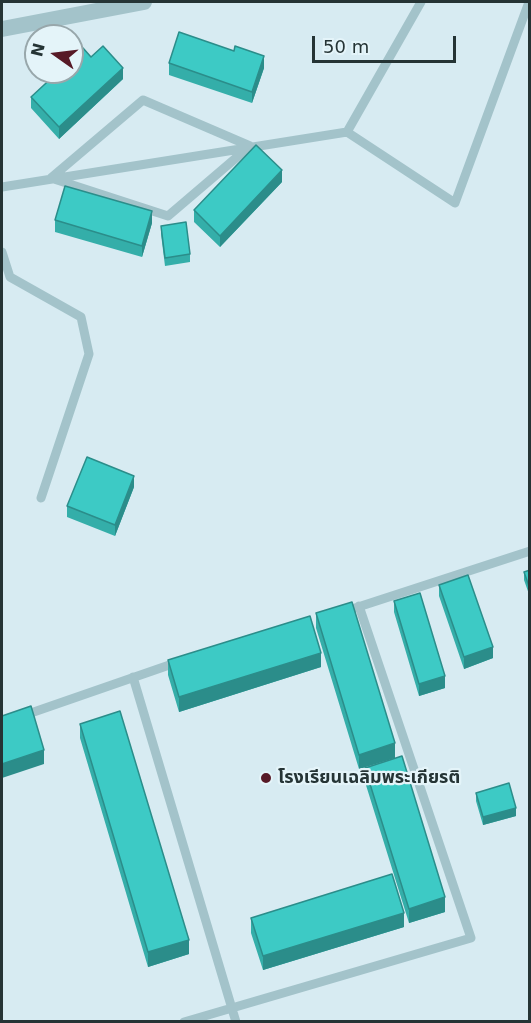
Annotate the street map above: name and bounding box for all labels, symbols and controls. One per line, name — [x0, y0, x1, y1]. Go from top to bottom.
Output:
north arrow — [24, 24, 84, 84]
scale bar — [315, 24, 459, 62]
text: 50 m — [323, 36, 369, 57]
text: N — [27, 41, 49, 59]
place label: โรงเรียนเฉลิมพระเกียรติ — [278, 767, 460, 789]
marker: โรงเรียนเฉลิมพระเกียรติ — [259, 771, 273, 785]

